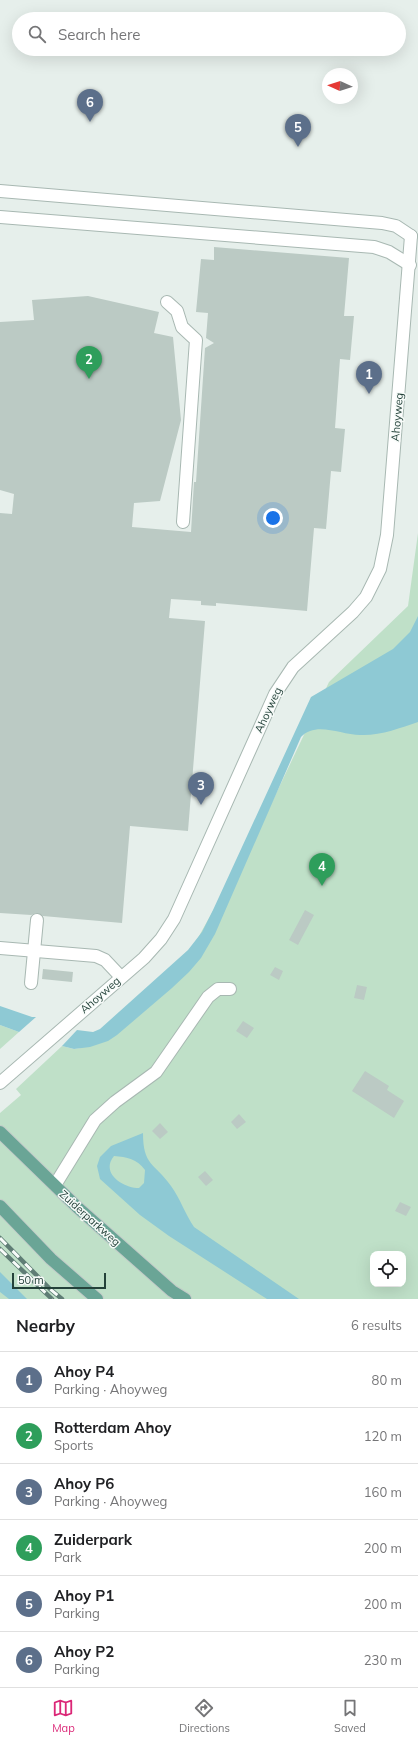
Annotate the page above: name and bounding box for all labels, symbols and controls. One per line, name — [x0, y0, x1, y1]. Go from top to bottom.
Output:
search box — [12, 12, 406, 56]
icon: search — [26, 23, 48, 45]
text: Search here — [58, 25, 140, 44]
north arrow — [322, 68, 358, 104]
pin: 6 — [77, 89, 103, 122]
pin: 5 — [285, 114, 311, 147]
pin: 2 — [76, 346, 102, 379]
pin: 1 — [356, 361, 382, 394]
street label: Ahoyweg — [388, 392, 406, 442]
your location — [263, 508, 283, 528]
street label: Ahoyweg — [251, 685, 285, 735]
pin: 3 — [188, 772, 214, 805]
pin: 4 — [309, 853, 335, 886]
street label: Ahoyweg — [77, 974, 123, 1016]
street label: Zuiderparkweg — [57, 1187, 123, 1249]
map controls — [370, 1251, 406, 1287]
button: locate — [370, 1251, 406, 1287]
scale bar — [12, 1271, 106, 1290]
text: 50 m — [18, 1273, 44, 1287]
text: Nearby — [16, 1315, 75, 1336]
text: 6 results — [351, 1317, 402, 1333]
text: Ahoy P4 — [54, 1362, 114, 1381]
text: 1 — [25, 1372, 33, 1388]
text: 80 m — [372, 1372, 402, 1388]
text: Parking · Ahoyweg — [54, 1381, 167, 1397]
text: Rotterdam Ahoy — [54, 1418, 171, 1437]
text: 2 — [25, 1428, 33, 1444]
text: 120 m — [364, 1428, 402, 1444]
text: Sports — [54, 1437, 93, 1453]
text: Ahoy P6 — [54, 1474, 114, 1493]
text: 3 — [25, 1484, 33, 1500]
text: 160 m — [364, 1484, 402, 1500]
text: Parking · Ahoyweg — [54, 1493, 167, 1509]
text: Zuiderpark — [54, 1530, 132, 1549]
text: 4 — [25, 1540, 33, 1556]
text: 200 m — [364, 1540, 402, 1556]
text: Park — [54, 1549, 81, 1565]
text: Ahoy P1 — [54, 1586, 114, 1605]
text: 5 — [25, 1596, 33, 1612]
text: 200 m — [364, 1596, 402, 1612]
text: Parking — [54, 1605, 100, 1621]
text: Ahoy P2 — [54, 1642, 114, 1661]
text: 6 — [25, 1652, 33, 1668]
text: 230 m — [364, 1652, 402, 1668]
text: Parking — [54, 1661, 100, 1677]
tab: Map — [52, 1697, 75, 1735]
tab: Directions — [179, 1697, 230, 1735]
tab: Saved — [334, 1697, 366, 1735]

